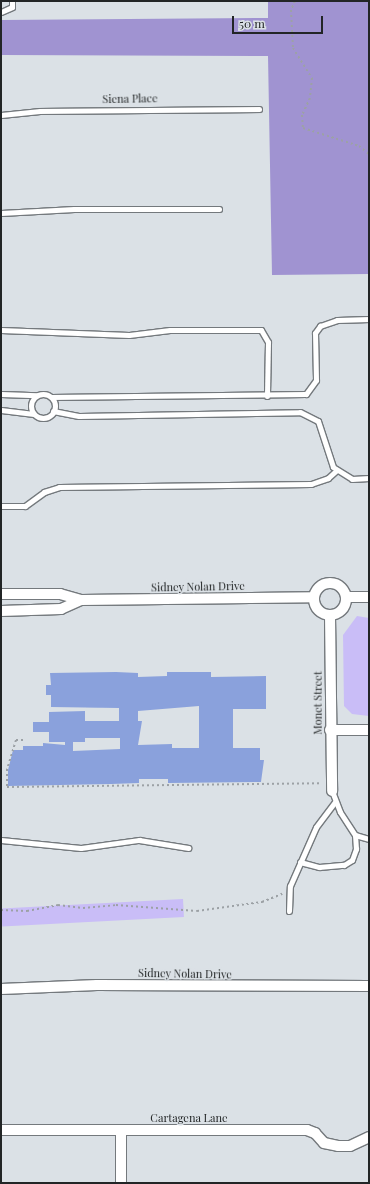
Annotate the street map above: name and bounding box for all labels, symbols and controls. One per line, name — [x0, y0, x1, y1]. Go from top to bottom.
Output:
scale bar — [234, 8, 325, 34]
text: 50 m — [239, 15, 265, 31]
street label: Siena Place — [102, 92, 158, 106]
street label: Sidney Nolan Drive — [151, 580, 245, 594]
street label: Monet Street — [311, 671, 325, 735]
street label: Sidney Nolan Drive — [138, 967, 232, 981]
street label: Cartagena Lane — [150, 1111, 228, 1125]

